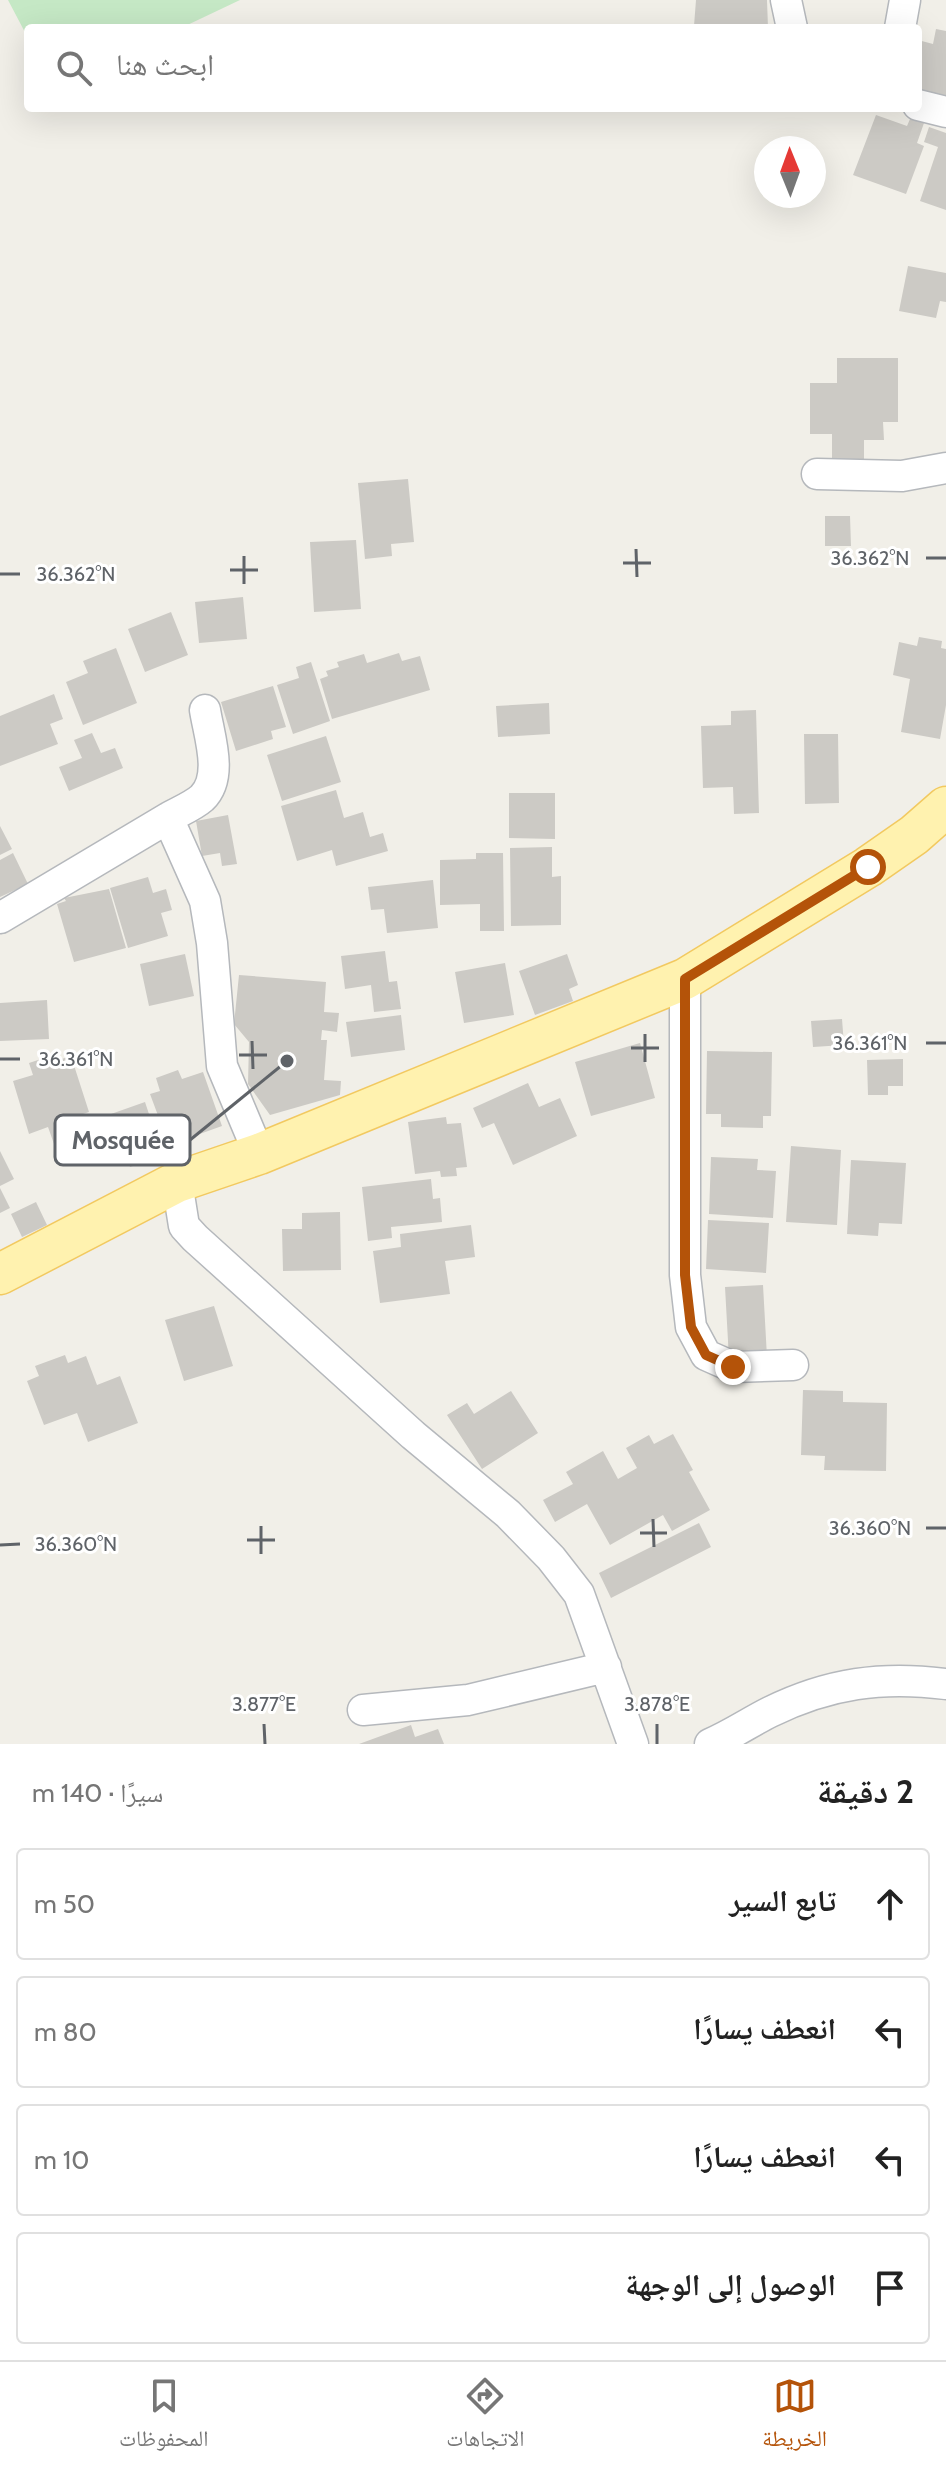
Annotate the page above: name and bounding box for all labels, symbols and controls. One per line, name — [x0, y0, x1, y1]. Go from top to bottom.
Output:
search box — [24, 24, 922, 112]
icon: search — [52, 46, 96, 90]
text: ابحث هنا — [116, 46, 214, 83]
north arrow — [754, 136, 826, 208]
text: 36.362°N — [831, 546, 909, 570]
text: 36.362°N — [37, 562, 115, 586]
route start — [850, 849, 886, 885]
text: 36.361°N — [833, 1031, 907, 1055]
text: 36.361°N — [39, 1047, 113, 1071]
callout: Mosquée — [55, 1115, 190, 1165]
text: Mosquée — [71, 1124, 175, 1156]
route end — [715, 1349, 751, 1385]
text: 36.360°N — [829, 1516, 911, 1540]
text: 36.360°N — [35, 1532, 117, 1556]
text: 3.877°E — [232, 1692, 296, 1716]
text: 3.878°E — [624, 1692, 690, 1716]
text: 2 دقيقة — [817, 1770, 914, 1812]
text: سيرًا · 140 m — [32, 1777, 163, 1809]
text: تابع السير — [729, 1882, 836, 1919]
icon: ahead — [868, 1882, 912, 1926]
text: 50 m — [34, 1888, 95, 1920]
text: انعطف يسارًا — [693, 2010, 836, 2047]
icon: left — [868, 2010, 912, 2054]
text: 80 m — [34, 2016, 97, 2048]
text: انعطف يسارًا — [693, 2138, 836, 2175]
icon: left — [868, 2138, 912, 2182]
text: 10 m — [34, 2144, 89, 2176]
text: الوصول إلى الوجهة — [625, 2266, 836, 2303]
icon: arrive — [868, 2266, 912, 2310]
tab: المحفوظات — [119, 2374, 208, 2460]
tab: الاتجاهات — [446, 2374, 524, 2460]
tab: الخريطة — [762, 2374, 827, 2460]

